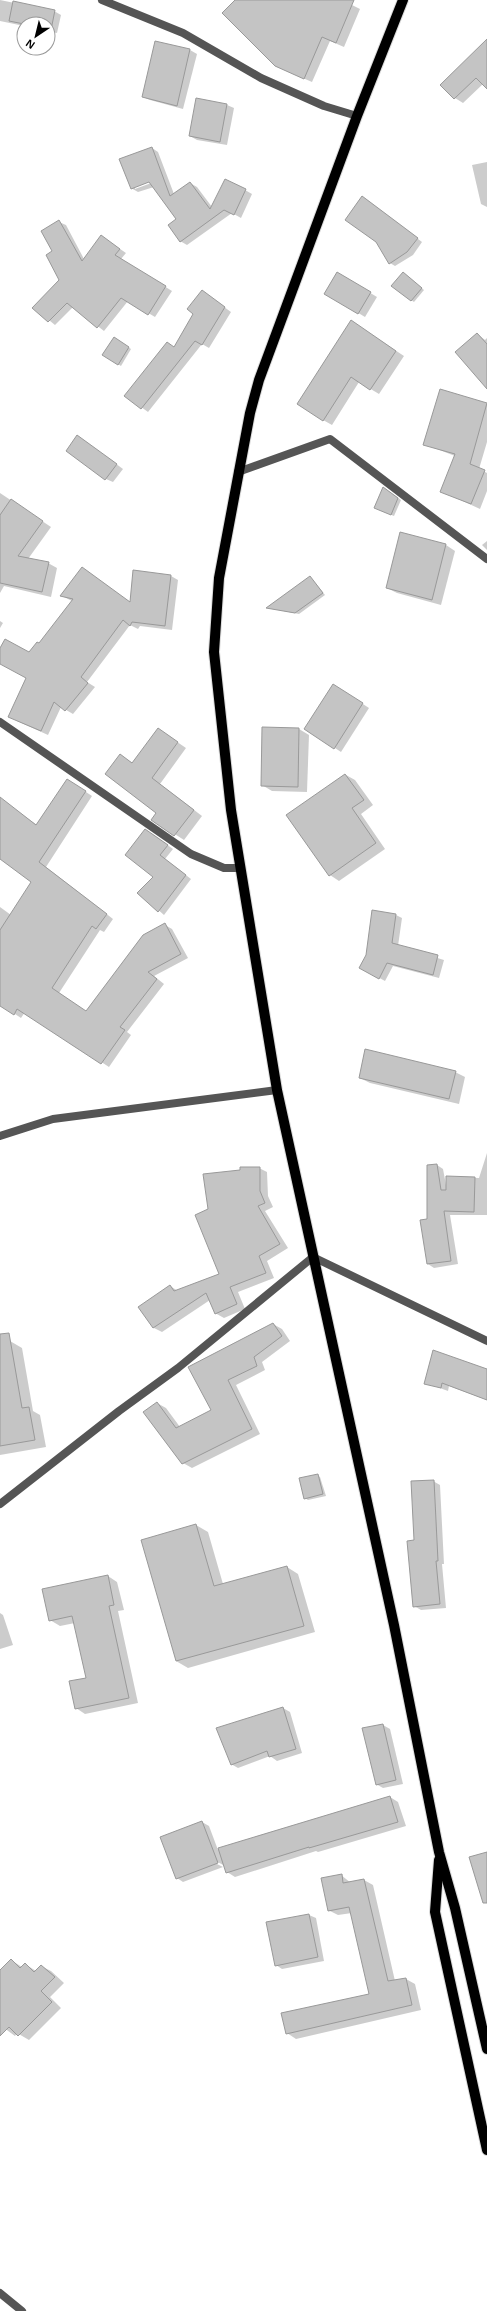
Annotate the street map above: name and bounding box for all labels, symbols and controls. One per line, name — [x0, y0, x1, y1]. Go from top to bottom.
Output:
north arrow — [16, 16, 56, 56]
text: N — [24, 37, 37, 51]

